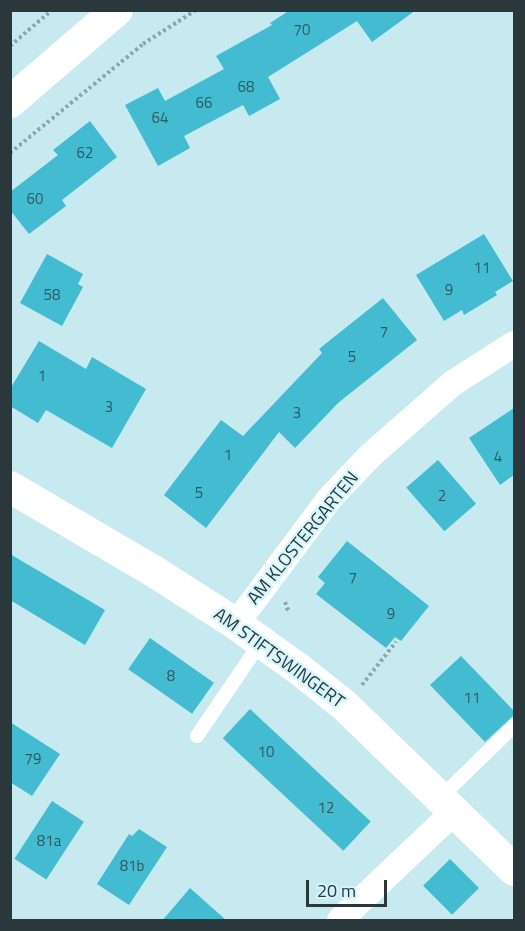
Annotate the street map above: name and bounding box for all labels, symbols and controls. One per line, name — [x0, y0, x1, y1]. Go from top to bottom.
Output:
house number: 70 — [294, 21, 310, 39]
house number: 68 — [238, 78, 254, 96]
house number: 66 — [196, 94, 212, 112]
house number: 64 — [152, 109, 168, 127]
house number: 62 — [77, 144, 93, 162]
house number: 60 — [27, 190, 43, 208]
house number: 11 — [474, 259, 490, 277]
house number: 9 — [445, 281, 453, 299]
house number: 58 — [44, 286, 60, 304]
house number: 7 — [380, 323, 388, 341]
house number: 5 — [348, 348, 356, 366]
house number: 1 — [38, 367, 46, 385]
house number: 3 — [105, 398, 113, 416]
house number: 3 — [293, 404, 301, 422]
house number: 1 — [224, 446, 232, 464]
house number: 4 — [494, 448, 502, 466]
street label: AM KLOSTERGARTEN — [243, 467, 363, 609]
house number: 5 — [195, 484, 203, 502]
house number: 2 — [438, 487, 446, 505]
house number: 7 — [349, 569, 357, 587]
street label: AM STIFTSWINGERT — [210, 603, 348, 713]
house number: 9 — [387, 605, 395, 623]
house number: 8 — [167, 667, 175, 685]
house number: 11 — [464, 689, 480, 707]
house number: 10 — [258, 743, 274, 761]
house number: 79 — [25, 750, 41, 768]
house number: 12 — [318, 799, 334, 817]
house number: 81a — [37, 832, 61, 850]
house number: 81b — [120, 857, 144, 875]
scale bar — [309, 868, 390, 906]
text: 20 m — [317, 877, 356, 904]

